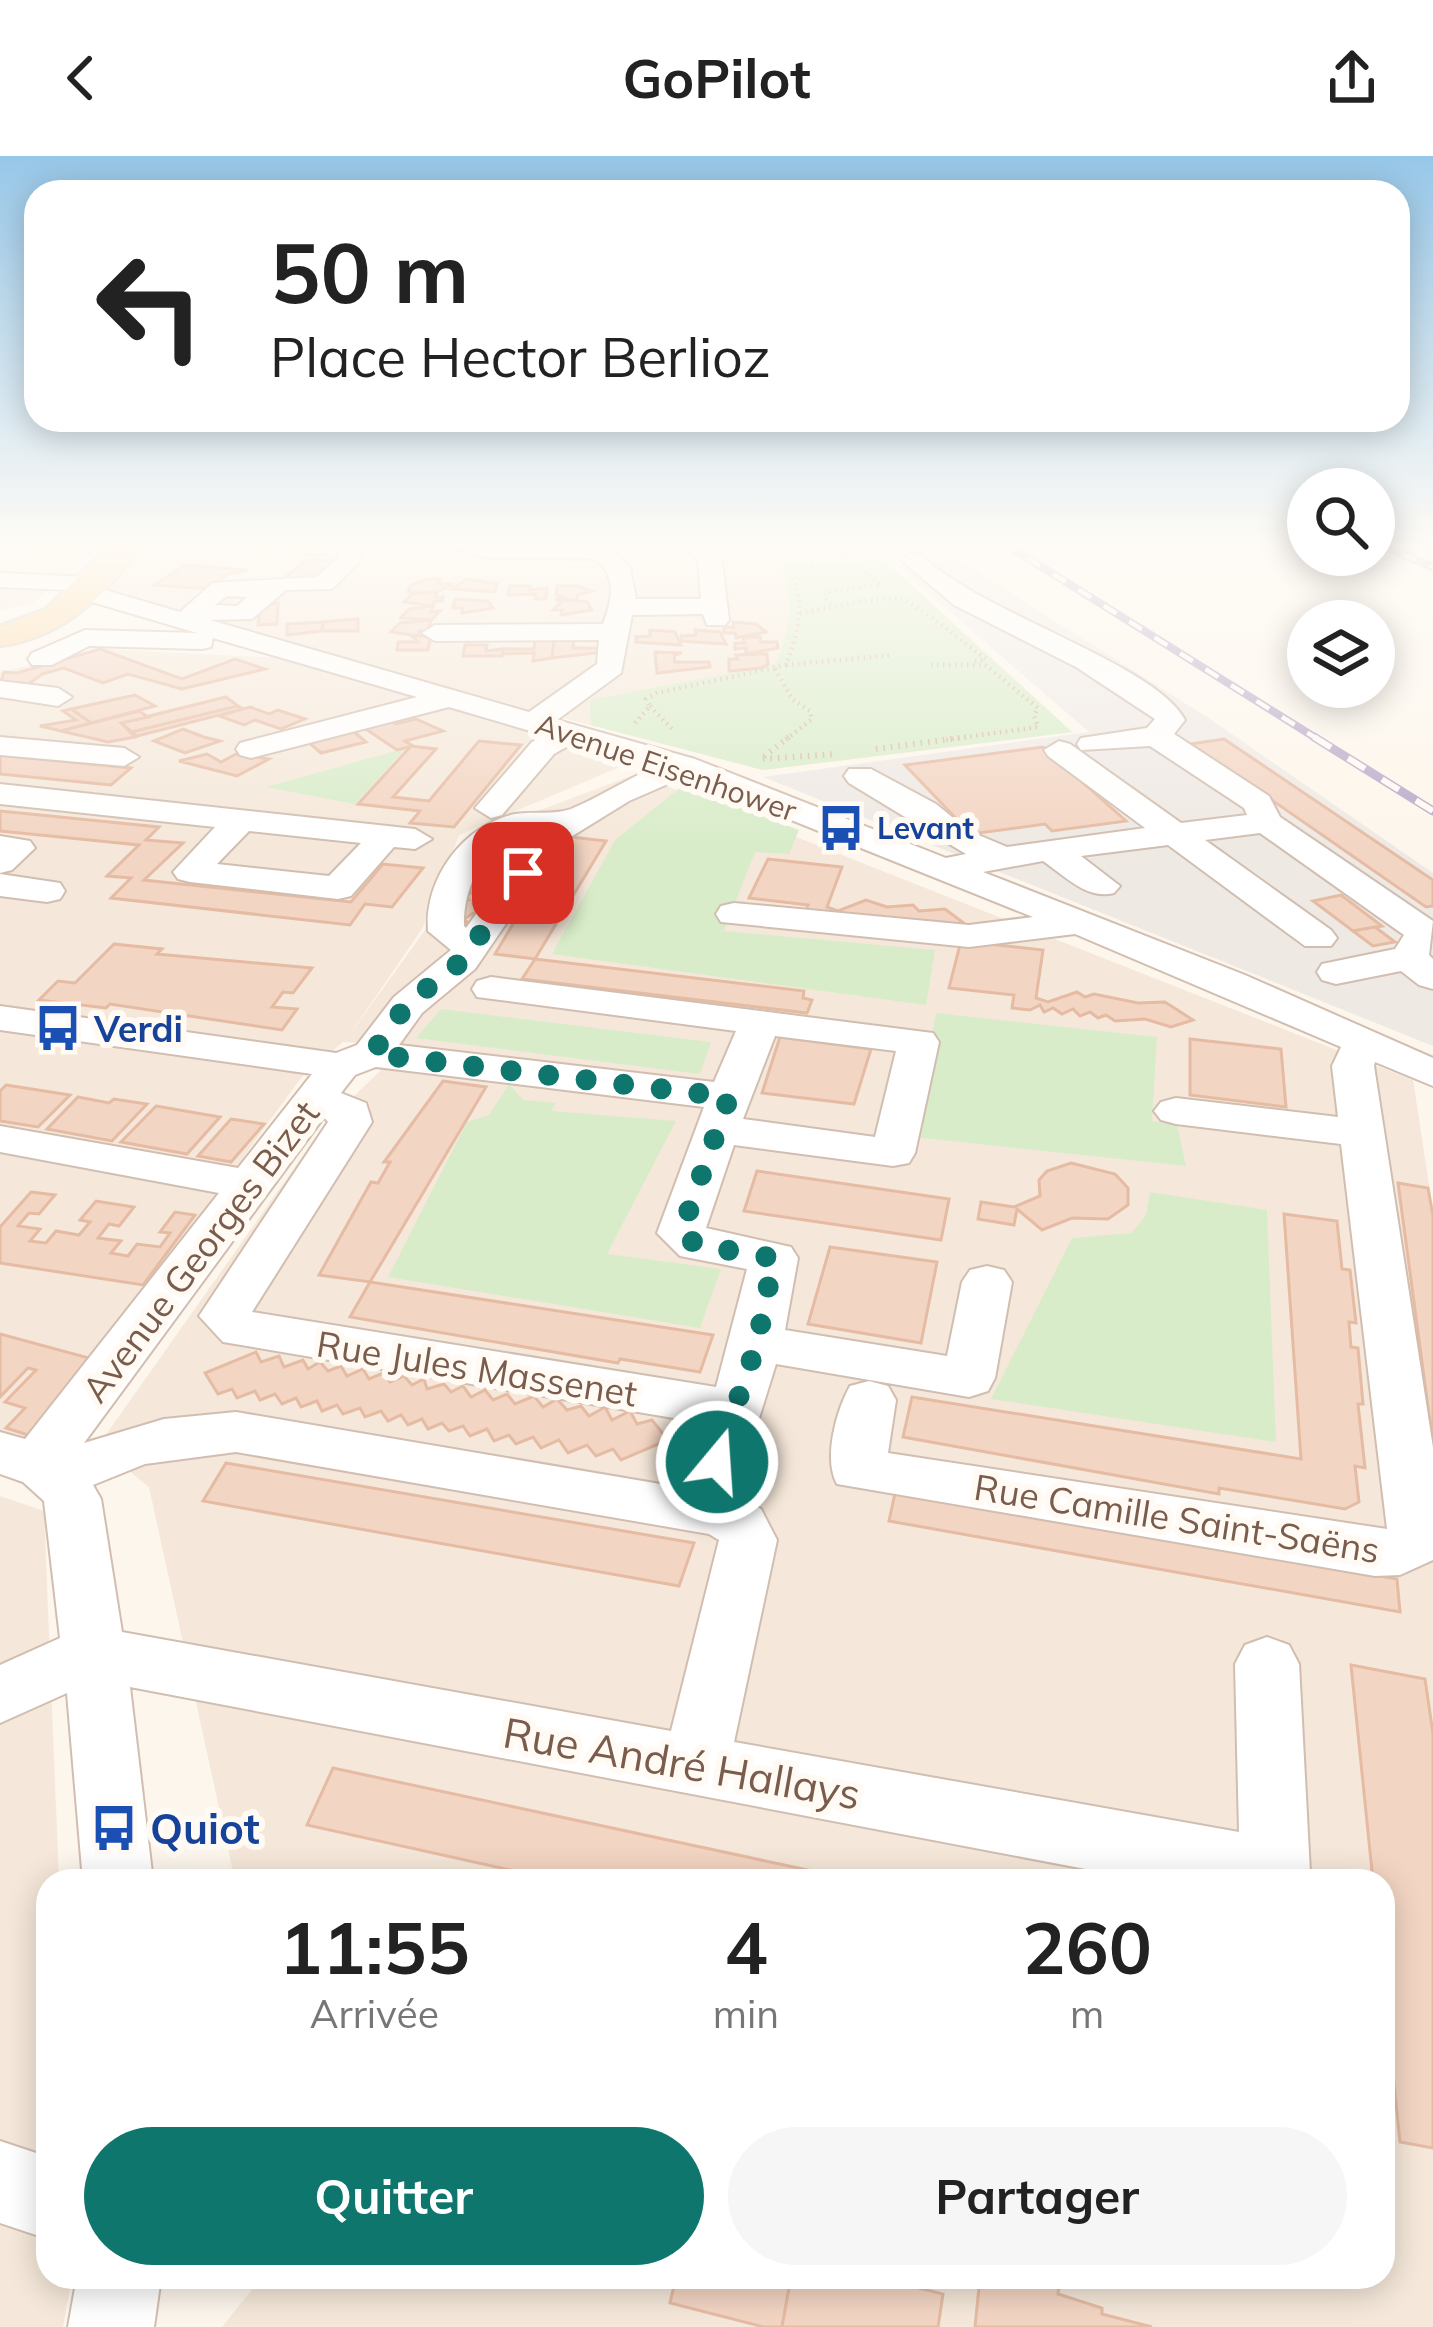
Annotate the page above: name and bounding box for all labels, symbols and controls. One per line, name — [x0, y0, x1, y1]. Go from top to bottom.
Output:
text: GoPilot — [622, 44, 811, 112]
icon: back — [48, 45, 114, 111]
icon: share — [1319, 45, 1385, 111]
text: 50 m — [270, 219, 469, 324]
icon: left — [72, 228, 228, 384]
text: Place Hector Berlioz — [270, 323, 771, 391]
map controls — [1287, 468, 1395, 708]
button: search — [1287, 468, 1395, 576]
button: layers — [1287, 600, 1395, 708]
street label: Avenue Eisenhower — [531, 705, 802, 830]
bus stop icon: Levant — [816, 803, 866, 853]
place label: Levant — [877, 809, 974, 847]
pin — [472, 822, 574, 924]
icon: arrive — [490, 840, 556, 906]
bus stop icon: Verdi — [33, 1003, 83, 1053]
place label: Verdi — [93, 1006, 183, 1051]
street label: Avenue Georges Bizet — [72, 1091, 328, 1411]
street label: Rue Jules Massenet — [314, 1320, 640, 1416]
position arrow — [654, 1399, 780, 1525]
street label: Rue Camille Saint-Saëns — [971, 1464, 1383, 1572]
street label: Rue André Hallays — [499, 1706, 865, 1820]
place label: Quiot — [150, 1802, 260, 1855]
bus stop icon: Quiot — [89, 1803, 139, 1853]
text: 11:55 — [279, 1902, 470, 1992]
text: 4 — [724, 1902, 768, 1992]
text: 260 — [1022, 1902, 1152, 1992]
text: Arrivée — [310, 1989, 439, 2038]
text: min — [713, 1989, 779, 2038]
text: m — [1070, 1989, 1104, 2038]
button: Quitter — [84, 2127, 704, 2265]
button: Partager — [728, 2127, 1347, 2265]

